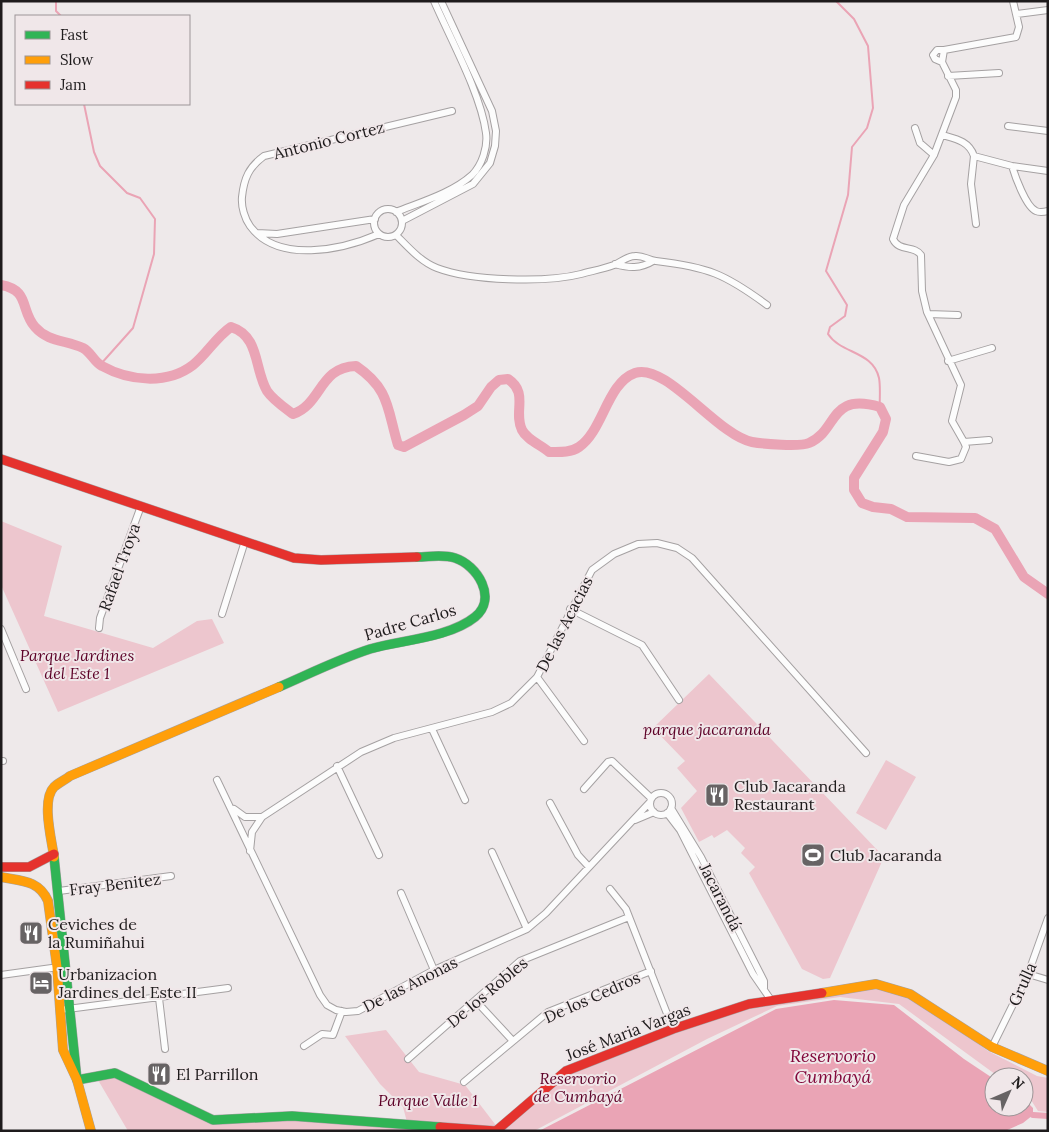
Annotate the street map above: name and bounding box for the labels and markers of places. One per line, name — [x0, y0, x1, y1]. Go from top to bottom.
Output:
place label: Club Jacaranda Restaurant — [734, 776, 846, 814]
restaurant icon: Club Jacaranda Restaurant — [704, 782, 730, 808]
sports icon: Club Jacaranda — [800, 842, 826, 868]
place label: Club Jacaranda — [830, 845, 942, 865]
place label: Ceviches de la Rumiñahui — [48, 914, 145, 952]
restaurant icon: Ceviches de la Rumiñahui — [18, 920, 44, 946]
place label: Urbanizacion Jardines del Este II — [57, 964, 197, 1002]
hotel icon: Urbanizacion Jardines del Este II — [28, 970, 54, 996]
restaurant icon: El Parrillon — [146, 1061, 172, 1087]
place label: El Parrillon — [176, 1064, 259, 1084]

